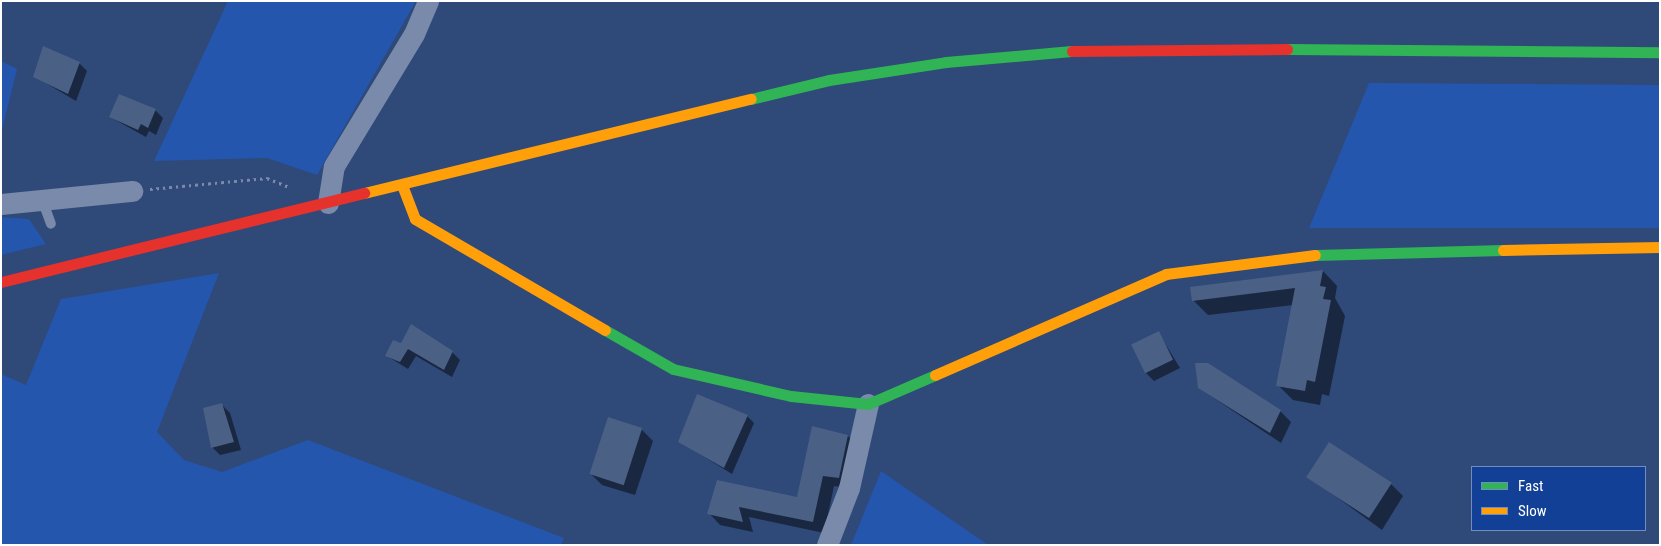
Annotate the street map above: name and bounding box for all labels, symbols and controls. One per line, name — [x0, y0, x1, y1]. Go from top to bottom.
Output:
legend — [1471, 466, 1646, 531]
text: Fast — [1518, 477, 1543, 495]
text: Slow — [1518, 502, 1547, 520]

